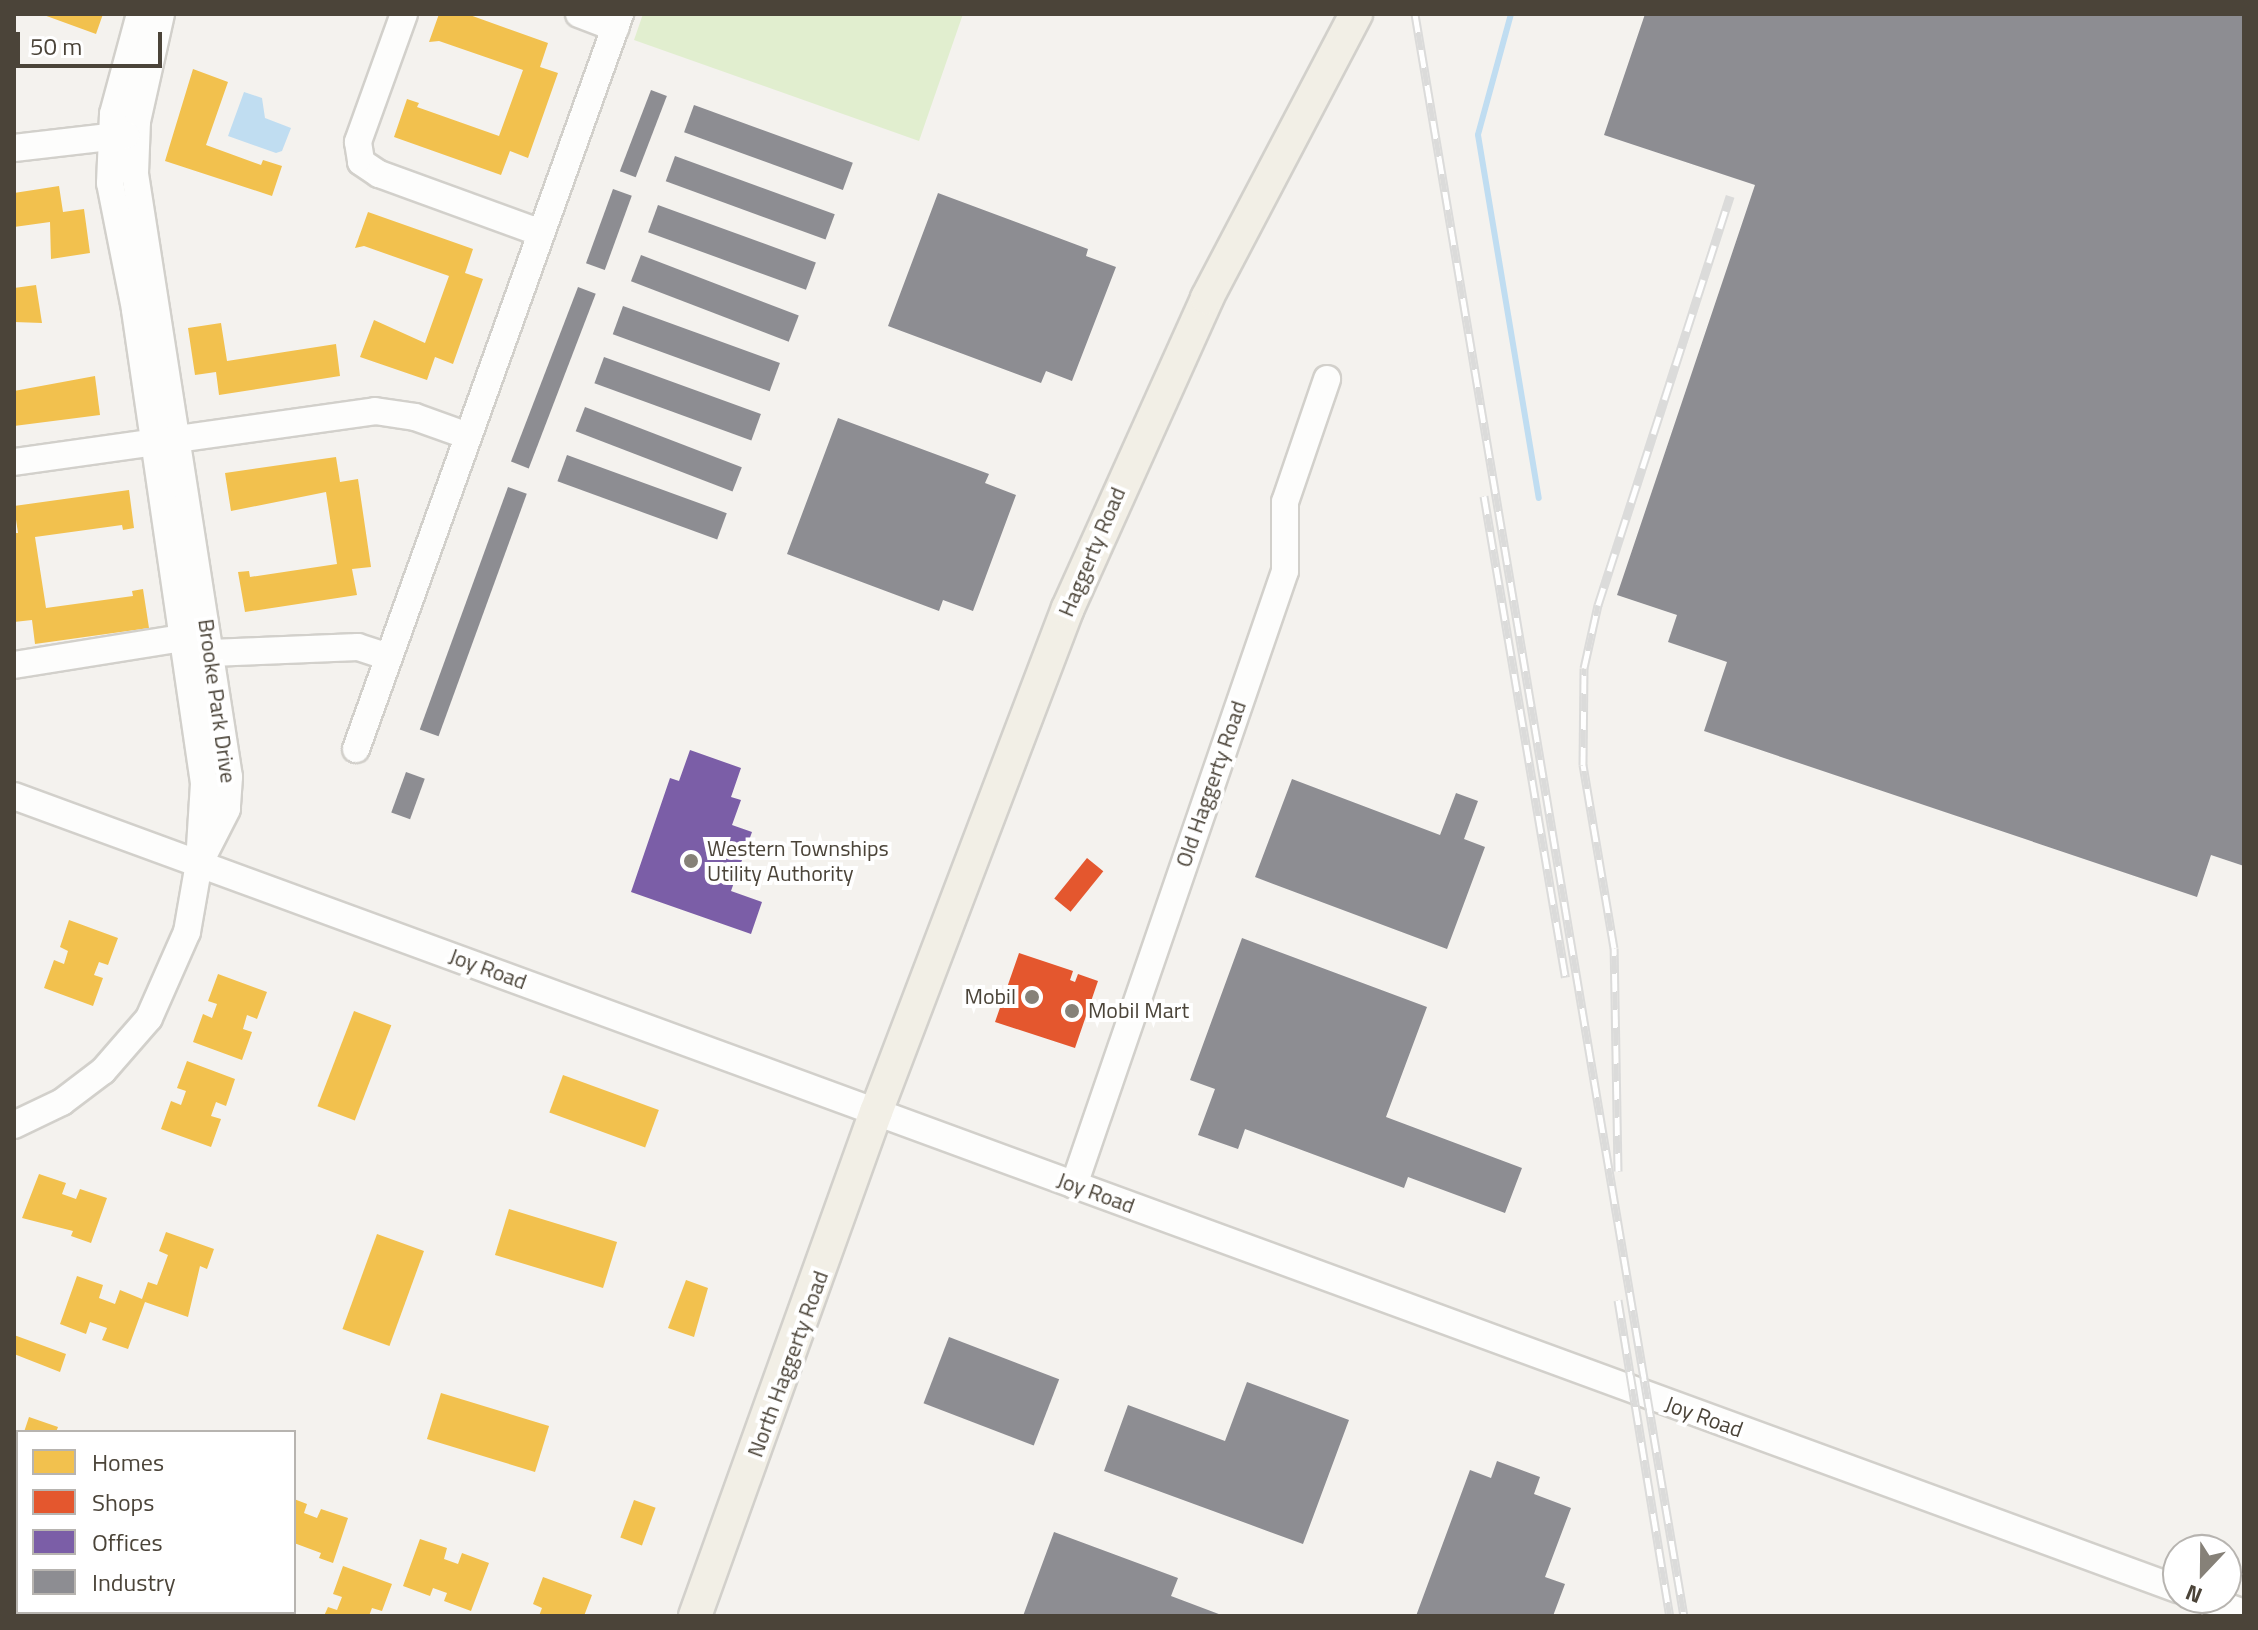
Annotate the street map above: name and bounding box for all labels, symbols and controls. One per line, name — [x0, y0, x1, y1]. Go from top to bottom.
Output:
scale bar — [20, 16, 166, 66]
text: 50 m — [30, 28, 82, 64]
street label: Haggerty Road — [1053, 483, 1131, 621]
street label: Brooke Park Drive — [192, 617, 242, 785]
street label: Old Haggerty Road — [1170, 697, 1252, 871]
place label: Western Townships Utility Authority — [707, 835, 889, 886]
marker: Western Townships Utility Authority — [682, 852, 700, 870]
street label: Joy Road — [446, 943, 530, 995]
place label: Mobil — [965, 984, 1016, 1010]
marker: Mobil — [1023, 988, 1041, 1006]
place label: Mobil Mart — [1088, 998, 1189, 1024]
marker: Mobil Mart — [1063, 1002, 1081, 1020]
street label: Joy Road — [1054, 1167, 1138, 1219]
street label: North Haggerty Road — [742, 1267, 834, 1461]
street label: Joy Road — [1662, 1391, 1746, 1443]
legend — [16, 1430, 296, 1614]
text: Homes — [92, 1444, 164, 1480]
text: Shops — [92, 1484, 154, 1520]
text: Offices — [92, 1524, 163, 1560]
north arrow — [2162, 1534, 2242, 1614]
text: Industry — [92, 1564, 176, 1600]
text: N — [2180, 1576, 2207, 1613]

